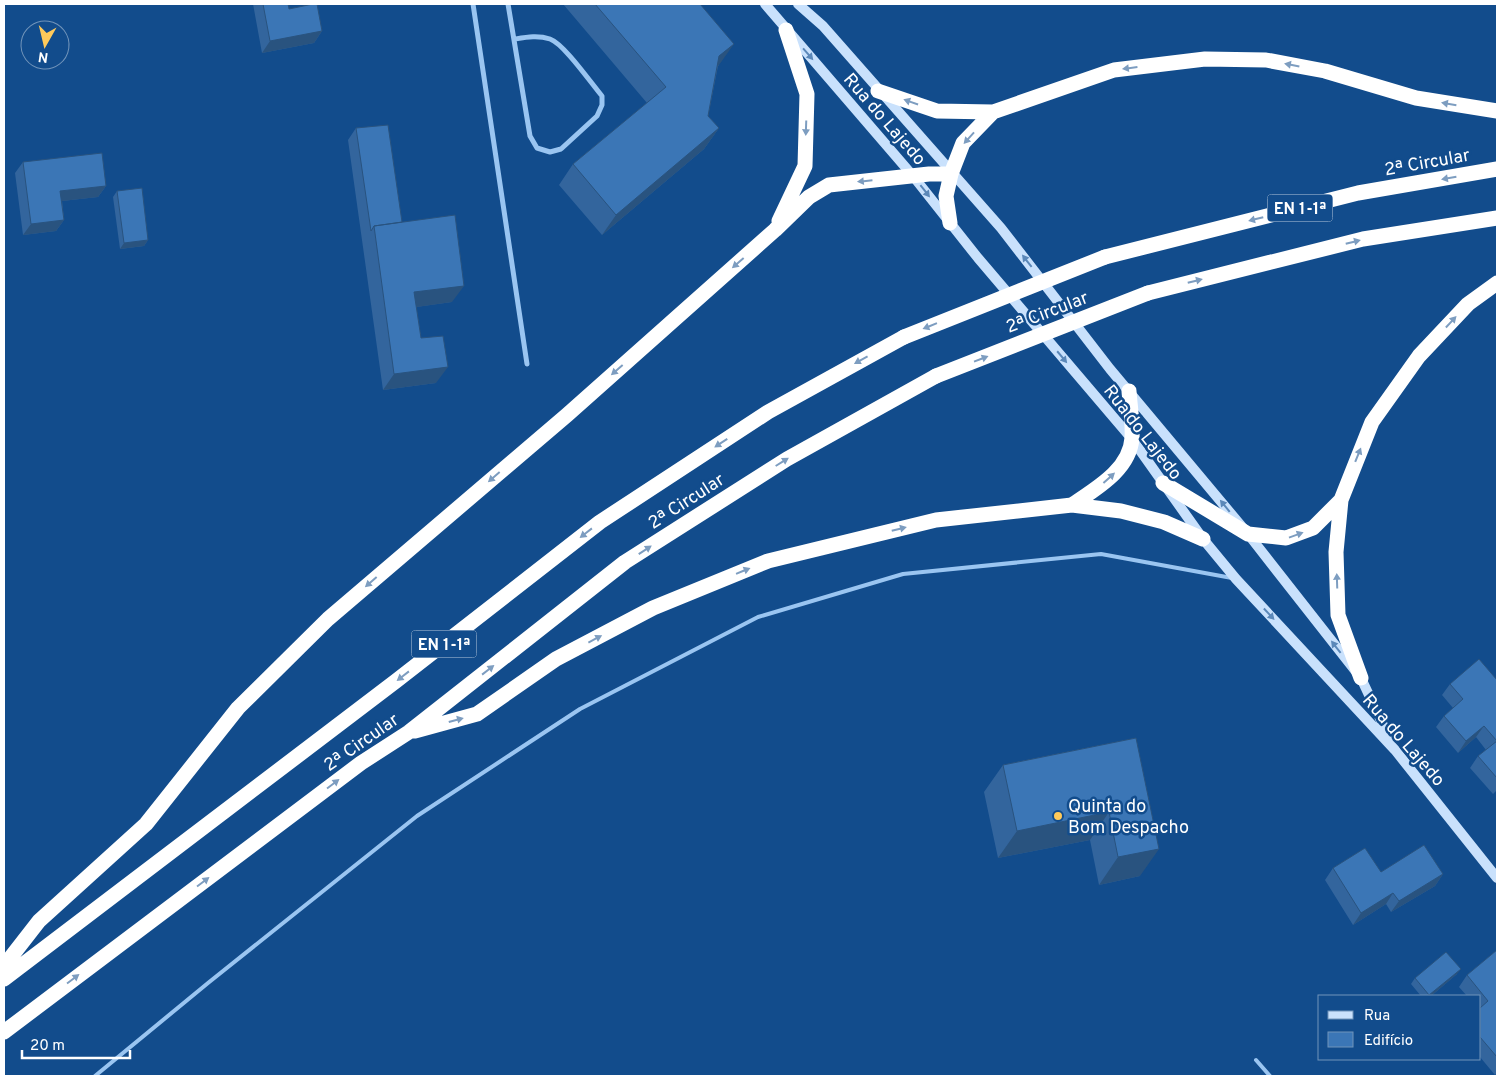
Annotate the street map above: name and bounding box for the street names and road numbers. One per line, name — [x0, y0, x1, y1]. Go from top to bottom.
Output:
street label: Rua do Lajedo — [838, 69, 930, 171]
street label: 2ª Circular — [1383, 145, 1472, 182]
road number: EN 1-1ª — [1268, 194, 1332, 222]
street label: 2ª Circular — [1003, 287, 1092, 340]
street label: Rua do Lajedo — [1097, 381, 1186, 485]
street label: 2ª Circular — [644, 469, 729, 535]
road number: EN 1-1ª — [412, 630, 476, 658]
street label: Rua do Lajedo — [1357, 690, 1449, 792]
street label: 2ª Circular — [320, 709, 404, 777]

